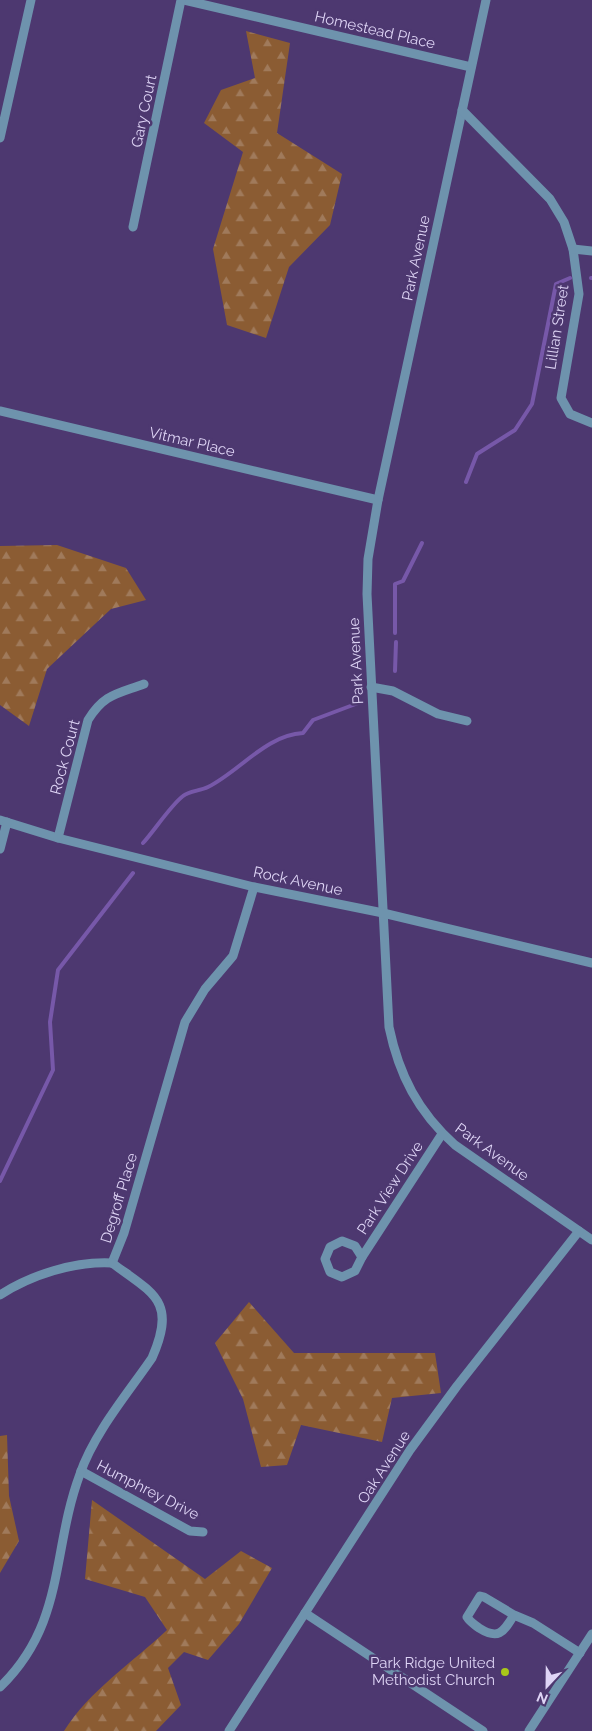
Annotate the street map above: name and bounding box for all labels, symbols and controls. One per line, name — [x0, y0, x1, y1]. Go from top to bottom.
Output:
street label: Homestead Place — [313, 7, 437, 53]
street label: Gary Court — [127, 73, 161, 149]
street label: Park Avenue — [398, 214, 434, 302]
street label: Lillian Street — [541, 283, 573, 371]
street label: Vitmar Place — [147, 423, 237, 461]
street label: Park Avenue — [345, 617, 367, 705]
street label: Rock Court — [46, 718, 84, 796]
street label: Rock Avenue — [252, 863, 344, 899]
street label: Park Avenue — [452, 1119, 532, 1185]
street label: Park View Drive — [353, 1138, 427, 1238]
street label: Degroff Place — [97, 1151, 141, 1245]
street label: Oak Avenue — [354, 1427, 414, 1507]
street label: Humphrey Drive — [94, 1456, 202, 1524]
place label: Park Ridge United Methodist Church — [370, 1654, 495, 1689]
north arrow — [522, 1661, 572, 1711]
marker: Park Ridge United Methodist Church — [499, 1666, 511, 1678]
text: N — [534, 1689, 550, 1707]

